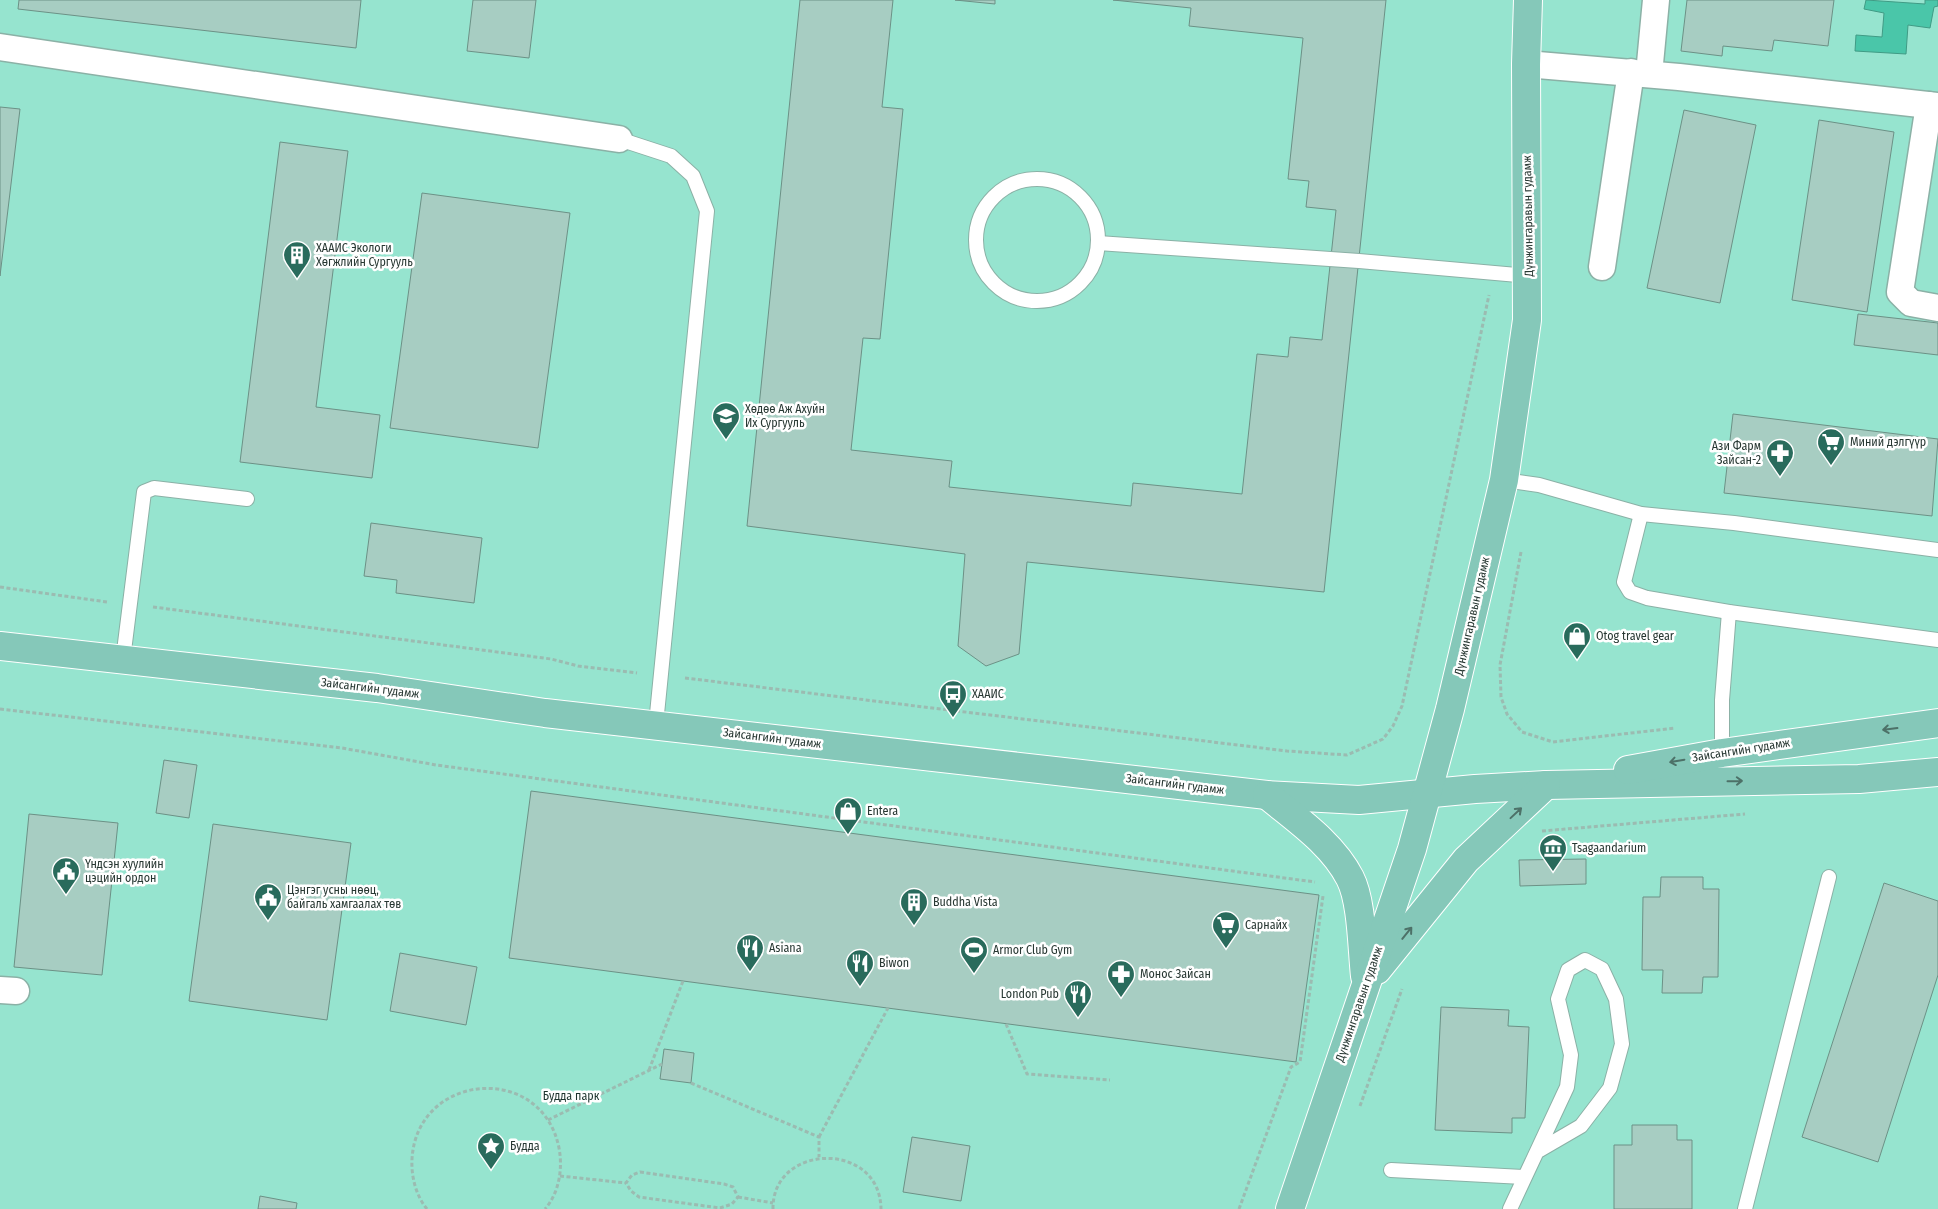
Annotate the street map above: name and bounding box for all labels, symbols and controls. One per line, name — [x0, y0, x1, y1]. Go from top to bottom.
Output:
street label: Дүнжингаравын гудамж — [1520, 155, 1536, 278]
building icon: ХААИС Экологи Хөгжлийн Сургууль — [282, 240, 312, 279]
place label: ХААИС Экологи Хөгжлийн Сургууль — [316, 241, 413, 269]
school or university icon: Хөдөө Аж Ахуйн Их Сургууль — [711, 401, 741, 440]
place label: Хөдөө Аж Ахуйн Их Сургууль — [745, 402, 825, 430]
supermarket icon: Миний дэлгүүр — [1816, 427, 1846, 466]
place label: Миний дэлгүүр — [1850, 435, 1926, 449]
pharmacy icon: Ази Фарм Зайсан-2 — [1765, 438, 1795, 477]
place label: Ази Фарм Зайсан-2 — [1712, 439, 1761, 467]
street label: Дүнжингаравын гудамж — [1451, 555, 1493, 678]
shop icon: Otog travel gear — [1562, 621, 1592, 660]
place label: Otog travel gear — [1596, 629, 1675, 643]
street label: Зайсангийн гудамж — [320, 675, 420, 701]
bus stop icon: ХААИС — [938, 679, 968, 718]
place label: ХААИС — [972, 687, 1004, 701]
one-way arrow — [1882, 724, 1898, 734]
street label: Зайсангийн гудамж — [722, 725, 822, 751]
street label: Зайсангийн гудамж — [1691, 735, 1791, 765]
one-way arrow — [1670, 757, 1686, 766]
street label: Зайсангийн гудамж — [1125, 771, 1225, 797]
one-way arrow — [1726, 776, 1742, 786]
shop icon: Entera — [833, 796, 863, 835]
place label: Entera — [867, 804, 898, 818]
one-way arrow — [1510, 807, 1522, 819]
museum icon: Tsagaandarium — [1538, 833, 1568, 872]
place label: Tsagaandarium — [1572, 841, 1646, 855]
public building icon: Үндсэн хуулийн цэцийн ордон — [51, 856, 81, 895]
place label: Үндсэн хуулийн цэцийн ордон — [85, 857, 164, 885]
public building icon: Цэнгэг усны нөөц, байгаль хамгаалах төв — [253, 882, 283, 921]
place label: Цэнгэг усны нөөц, байгаль хамгаалах төв — [287, 883, 401, 911]
building icon: Buddha Vista — [899, 887, 929, 926]
place label: Buddha Vista — [933, 895, 998, 909]
supermarket icon: Сарнайх — [1211, 910, 1241, 949]
place label: Сарнайх — [1245, 918, 1288, 932]
one-way arrow — [1402, 927, 1413, 940]
restaurant icon: Asiana — [735, 933, 765, 972]
sports icon: Armor Club Gym — [959, 935, 989, 974]
place label: Asiana — [769, 941, 802, 955]
place label: Armor Club Gym — [993, 943, 1072, 957]
street label: Дүнжингаравын гудамж — [1332, 944, 1385, 1064]
restaurant icon: Biwon — [845, 948, 875, 987]
place label: Biwon — [879, 956, 909, 970]
pharmacy icon: Монос Зайсан — [1106, 959, 1136, 998]
place label: Монос Зайсан — [1140, 967, 1211, 981]
restaurant icon: London Pub — [1063, 979, 1093, 1018]
place label: London Pub — [1001, 987, 1059, 1001]
park label: Будда парк — [543, 1089, 600, 1103]
place icon: Будда — [476, 1131, 506, 1170]
place label: Будда — [510, 1139, 540, 1153]

